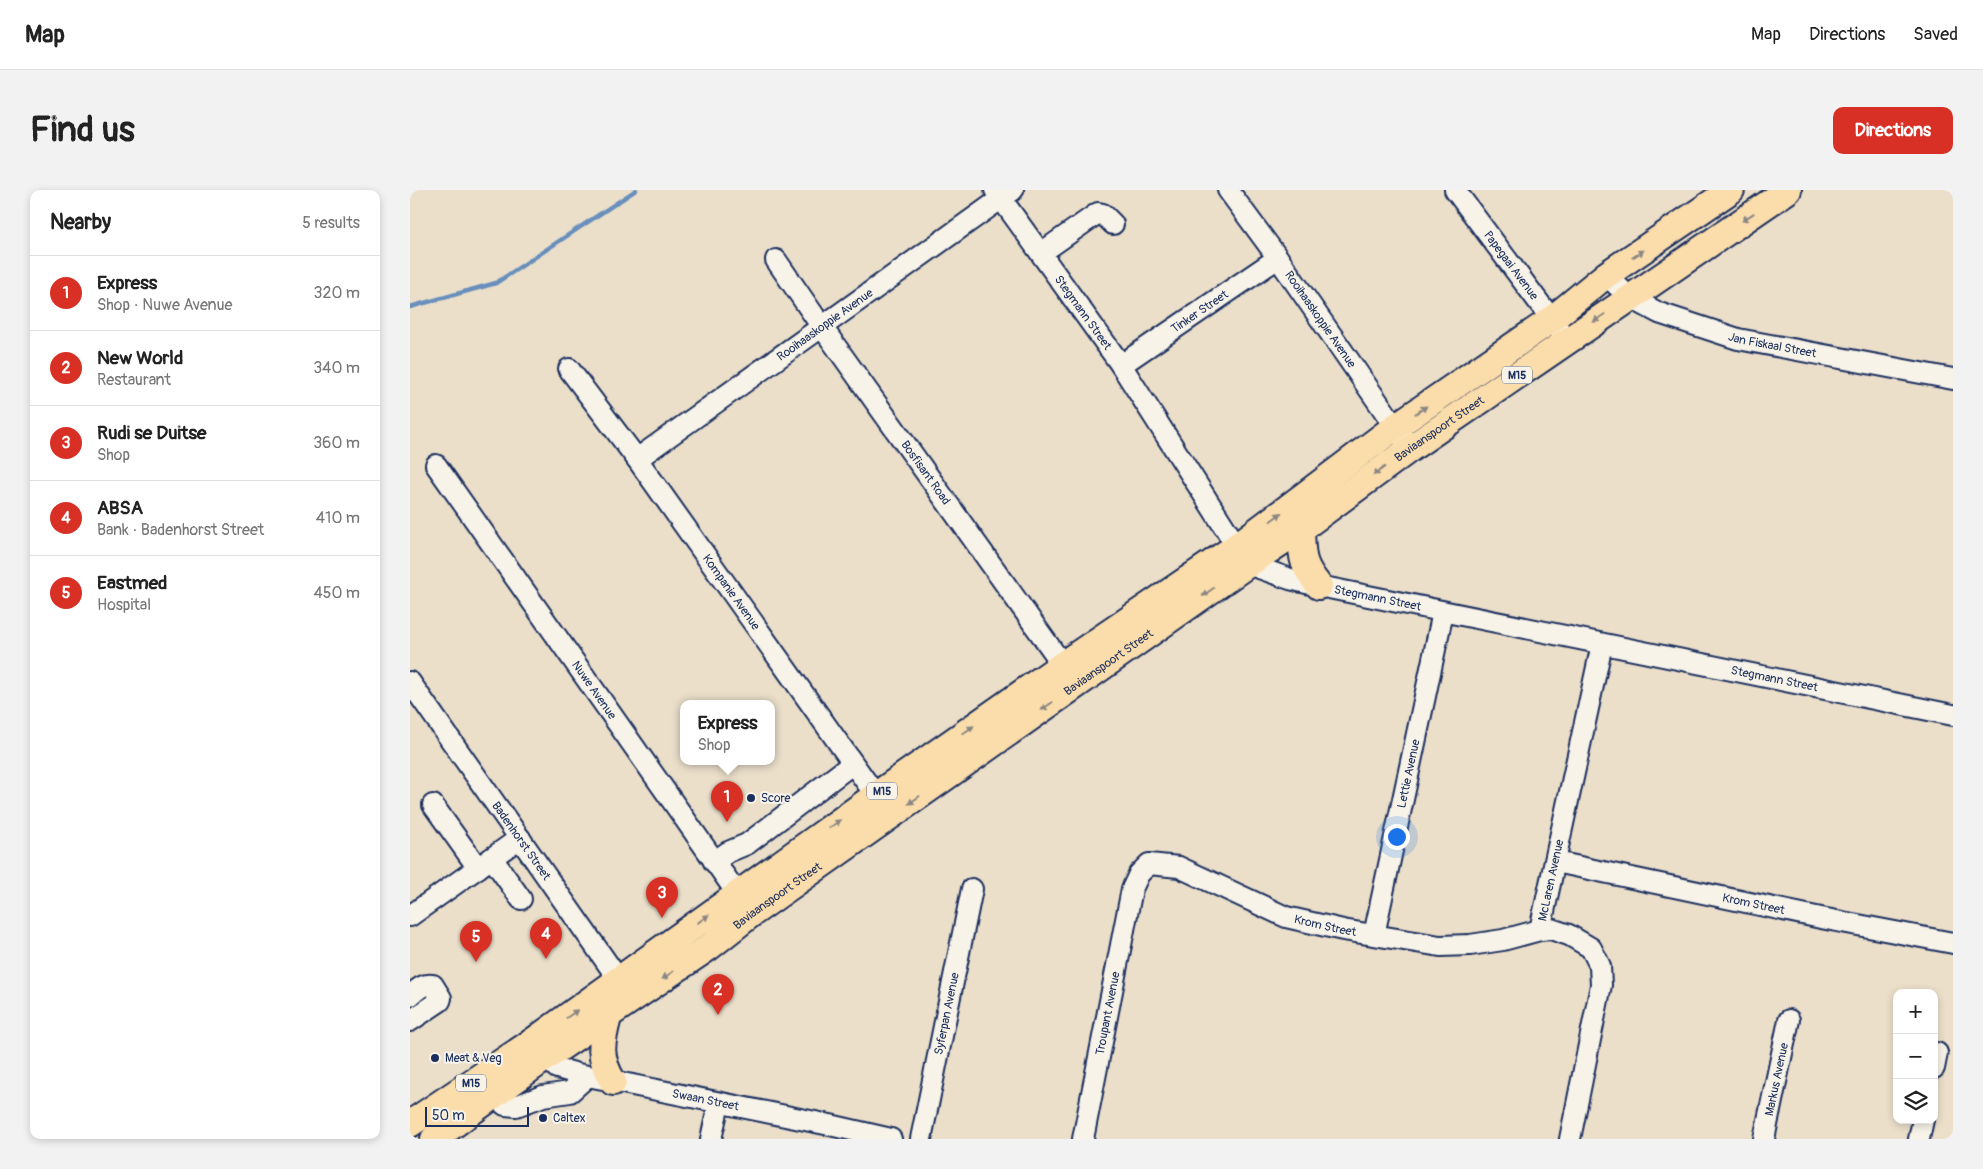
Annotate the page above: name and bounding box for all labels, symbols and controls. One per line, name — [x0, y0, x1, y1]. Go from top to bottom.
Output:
text: Map — [25, 20, 65, 49]
text: Map — [1751, 23, 1781, 46]
text: Directions — [1809, 23, 1885, 46]
text: Saved — [1913, 23, 1958, 46]
button: Directions — [1833, 107, 1953, 154]
text: Find us — [30, 108, 135, 152]
text: Nearby — [50, 209, 111, 236]
one-way arrow — [1741, 212, 1754, 222]
text: 5 results — [302, 213, 360, 233]
street label: Papegaai Avenue — [1480, 228, 1542, 303]
one-way arrow — [1631, 249, 1644, 259]
street label: Rooihaaskoppie Avenue — [1281, 268, 1359, 371]
text: Express — [97, 271, 157, 295]
street label: Stegmann Street — [1051, 273, 1115, 353]
text: 1 — [63, 283, 69, 303]
text: 320 m — [314, 283, 360, 303]
street label: Rooihaaskoppie Avenue — [774, 285, 876, 364]
street label: Tinker Street — [1168, 287, 1231, 337]
text: Shop · Nuwe Avenue — [97, 295, 232, 315]
one-way arrow — [1592, 313, 1605, 323]
street label: Jan Fiskaal Street — [1726, 329, 1818, 361]
text: New World — [97, 346, 183, 370]
text: 2 — [62, 358, 70, 378]
text: 340 m — [313, 358, 360, 378]
road number: M15 — [1502, 366, 1532, 384]
text: Restaurant — [97, 370, 171, 390]
street label: Baviaanspoort Street — [1392, 393, 1487, 466]
one-way arrow — [1414, 405, 1427, 415]
text: Rudi se Duitse — [97, 421, 206, 445]
text: 3 — [62, 433, 70, 453]
text: 360 m — [313, 433, 360, 453]
street label: Bosfisant Road — [897, 438, 953, 508]
text: Shop — [97, 445, 130, 465]
one-way arrow — [1373, 466, 1386, 477]
text: ABSA — [97, 496, 143, 520]
text: 4 — [61, 508, 71, 528]
text: 410 m — [316, 508, 360, 528]
one-way arrow — [1269, 511, 1282, 522]
text: Bank · Badenhorst Street — [97, 520, 264, 540]
street label: Kompanie Avenue — [699, 552, 763, 633]
text: Eastmed — [97, 571, 167, 595]
street label: Stegmann Street — [1333, 582, 1423, 615]
text: 5 — [62, 583, 70, 603]
text: 450 m — [313, 583, 360, 603]
one-way arrow — [1201, 587, 1215, 597]
text: Hospital — [97, 595, 151, 615]
street label: Baviaanspoort Street — [1061, 626, 1156, 699]
street label: Nuwe Avenue — [568, 658, 619, 722]
street label: Stegmann Street — [1730, 663, 1819, 695]
popup — [680, 700, 775, 765]
one-way arrow — [1040, 701, 1054, 711]
text: Express — [697, 711, 758, 735]
one-way arrow — [961, 725, 974, 736]
text: Shop — [697, 735, 731, 755]
street label: Lettie Avenue — [1394, 738, 1424, 810]
pin: 1 — [711, 781, 743, 822]
road number: M15 — [867, 782, 897, 800]
place label: Score — [761, 791, 791, 806]
marker: Score — [745, 792, 757, 804]
one-way arrow — [908, 795, 921, 805]
street label: Badenhorst Street — [488, 799, 554, 883]
one-way arrow — [829, 819, 842, 829]
your location — [1384, 824, 1410, 850]
street label: McLaren Avenue — [1535, 838, 1567, 923]
street label: Baviaanspoort Street — [730, 859, 825, 933]
pin: 3 — [646, 877, 678, 918]
street label: Krom Street — [1721, 890, 1786, 918]
street label: Krom Street — [1293, 912, 1358, 940]
one-way arrow — [696, 913, 709, 924]
pin: 4 — [530, 918, 562, 959]
pin: 5 — [460, 921, 492, 962]
one-way arrow — [661, 970, 675, 980]
street label: Troupant Avenue — [1093, 970, 1124, 1057]
street label: Syferpan Avenue — [931, 971, 963, 1056]
pin: 2 — [702, 974, 734, 1015]
map controls — [1893, 989, 1938, 1124]
button: + — [1893, 989, 1938, 1034]
one-way arrow — [565, 1009, 578, 1019]
button: − — [1893, 1034, 1938, 1079]
street label: Markus Avenue — [1762, 1041, 1792, 1117]
place label: Meat & Veg — [445, 1051, 501, 1066]
marker: Meat & Veg — [429, 1052, 441, 1064]
road number: M15 — [456, 1074, 486, 1091]
button: layers — [1893, 1079, 1938, 1124]
street label: Swaan Street — [671, 1086, 740, 1114]
scale bar — [425, 1104, 529, 1127]
text: 50 m — [432, 1107, 465, 1124]
place label: Caltex — [553, 1111, 586, 1126]
marker: Caltex — [537, 1112, 549, 1124]

